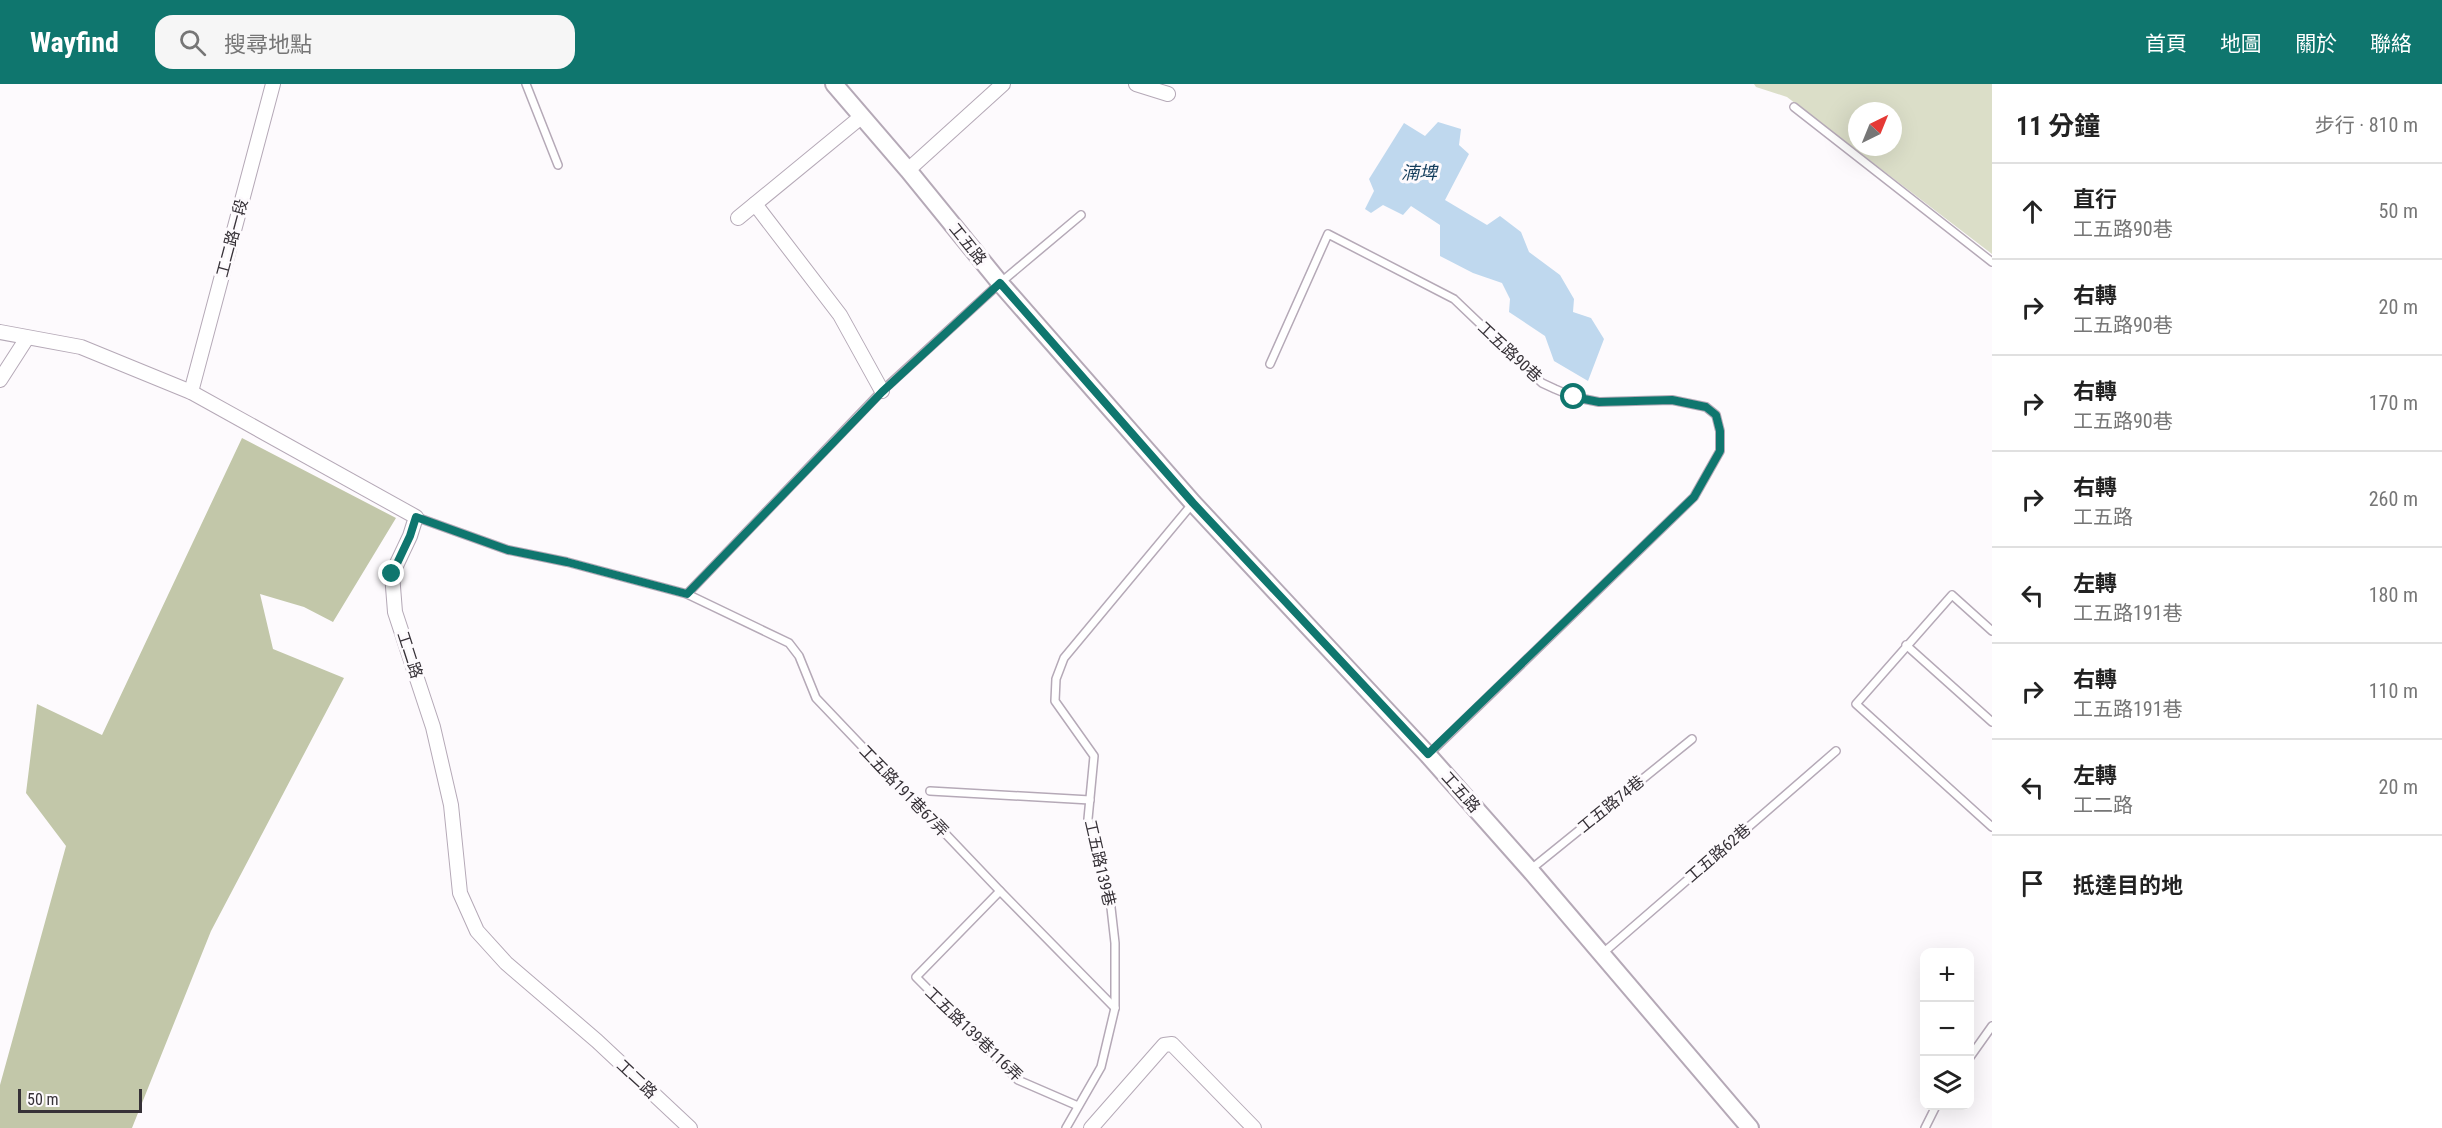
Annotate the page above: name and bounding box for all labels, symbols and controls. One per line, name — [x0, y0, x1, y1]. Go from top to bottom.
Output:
search box — [155, 15, 575, 69]
text: Wayfind — [30, 26, 119, 59]
icon: search — [176, 26, 209, 59]
text: 搜尋地點 — [224, 32, 312, 57]
text: 首頁 — [2145, 32, 2187, 56]
text: 地圖 — [2220, 32, 2262, 56]
text: 關於 — [2295, 32, 2337, 56]
text: 聯絡 — [2370, 32, 2412, 56]
north arrow — [1848, 102, 1902, 156]
text: 11 分鐘 — [2016, 111, 2100, 141]
text: 步行 · 810 m — [2315, 113, 2418, 137]
water label: 湳埤 — [1401, 162, 1439, 183]
text: 直行 — [2073, 187, 2117, 212]
icon: ahead — [2016, 195, 2049, 228]
street label: 工二路一段 — [212, 197, 252, 279]
text: 50 m — [2379, 199, 2418, 223]
text: 工五路90巷 — [2073, 217, 2173, 241]
street label: 工五路 — [946, 219, 990, 269]
text: 右轉 — [2073, 283, 2117, 308]
icon: right — [2016, 291, 2049, 324]
text: 20 m — [2379, 295, 2418, 319]
text: 工五路90巷 — [2073, 313, 2173, 337]
street label: 工五路90巷 — [1474, 318, 1546, 386]
text: 右轉 — [2073, 379, 2117, 404]
route start — [1560, 383, 1586, 409]
icon: right — [2016, 387, 2049, 420]
text: 170 m — [2369, 391, 2418, 415]
text: 工五路90巷 — [2073, 409, 2173, 433]
text: 右轉 — [2073, 475, 2117, 500]
icon: right — [2016, 483, 2049, 516]
text: 260 m — [2369, 487, 2418, 511]
text: 工五路 — [2073, 505, 2133, 529]
route end — [378, 560, 404, 586]
text: 左轉 — [2073, 571, 2117, 596]
icon: left — [2016, 579, 2049, 612]
text: 180 m — [2369, 583, 2418, 607]
text: 工五路191巷 — [2073, 601, 2183, 625]
street label: 工二路 — [394, 629, 426, 681]
text: 右轉 — [2073, 667, 2117, 692]
icon: right — [2016, 675, 2049, 708]
text: 110 m — [2369, 679, 2418, 703]
text: 工五路191巷 — [2073, 697, 2183, 721]
street label: 工五路191巷67弄 — [856, 741, 952, 841]
text: 左轉 — [2073, 763, 2117, 788]
street label: 工五路 — [1438, 768, 1484, 816]
icon: left — [2016, 771, 2049, 804]
street label: 工五路74巷 — [1574, 772, 1648, 836]
text: 20 m — [2379, 775, 2418, 799]
text: 工二路 — [2073, 793, 2133, 817]
street label: 工五路139巷 — [1081, 818, 1119, 908]
street label: 工五路62巷 — [1682, 820, 1754, 886]
icon: arrive — [2016, 867, 2049, 900]
text: 抵達目的地 — [2073, 873, 2183, 898]
map controls — [1920, 948, 1974, 1110]
button: + — [1920, 948, 1974, 1002]
street label: 工五路139巷116弄 — [922, 983, 1026, 1085]
button: − — [1920, 1002, 1974, 1056]
street label: 工二路 — [613, 1056, 661, 1102]
button: layers — [1920, 1056, 1974, 1110]
scale bar — [18, 1086, 142, 1114]
text: 50 m — [27, 1090, 59, 1109]

